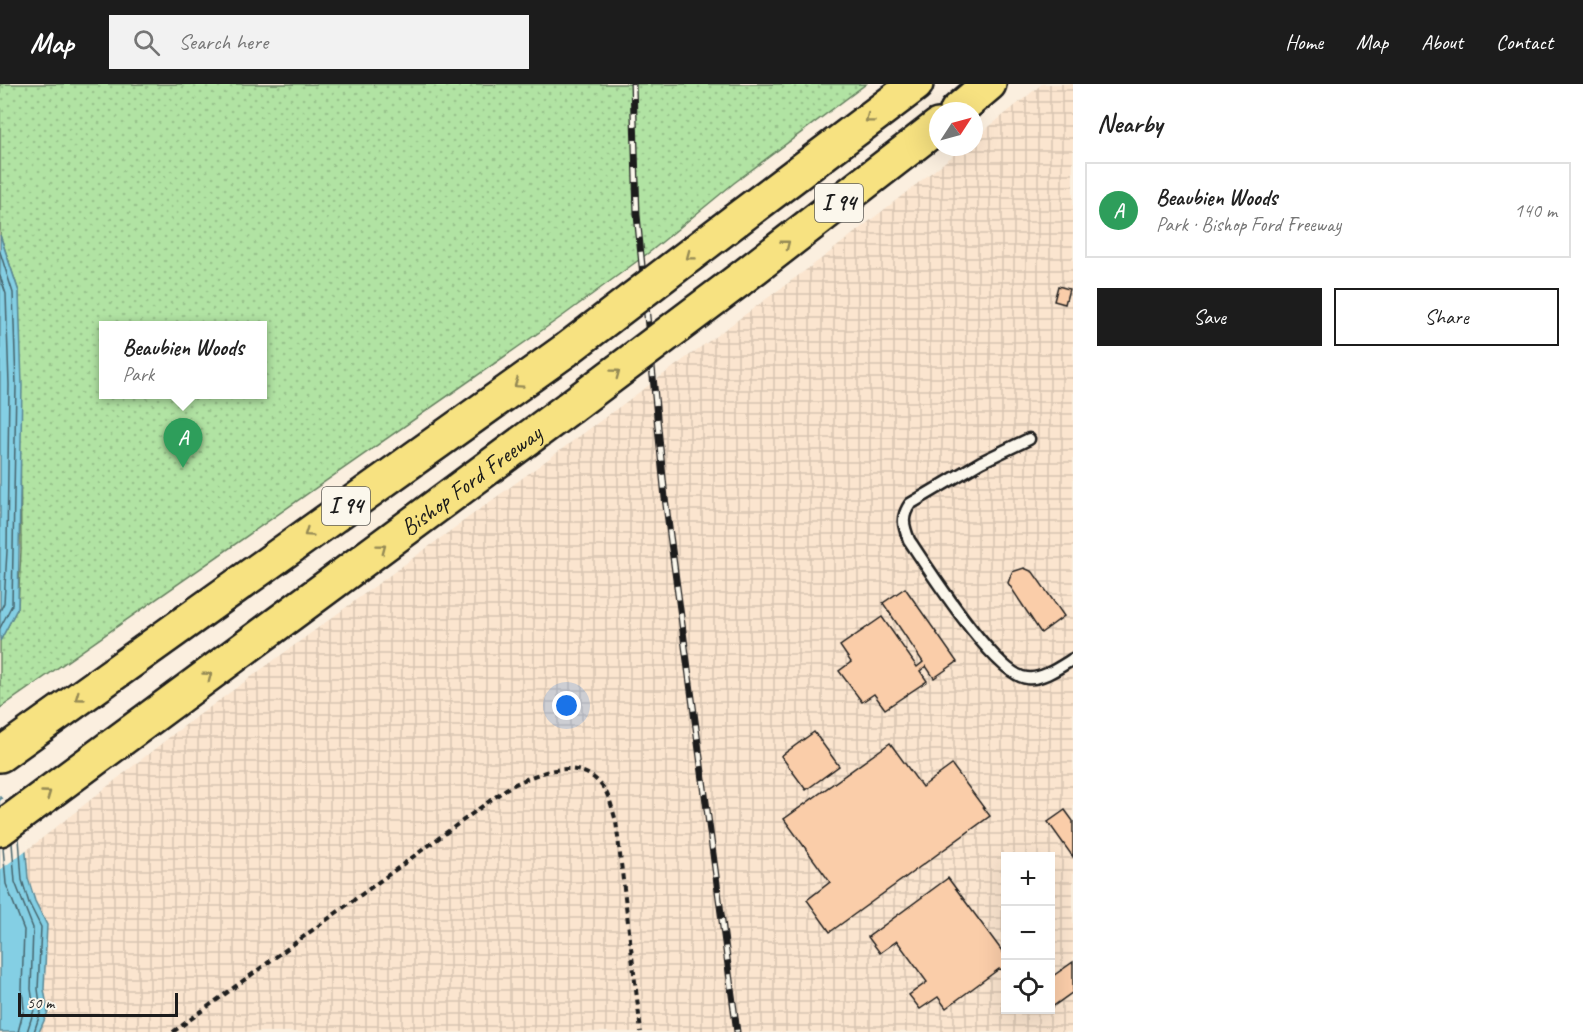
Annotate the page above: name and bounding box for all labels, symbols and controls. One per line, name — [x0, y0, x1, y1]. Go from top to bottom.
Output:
search box — [109, 15, 529, 69]
text: Map — [30, 25, 73, 60]
icon: search — [130, 26, 163, 59]
text: Search here — [178, 28, 268, 56]
text: Home — [1285, 29, 1323, 55]
text: Map — [1356, 29, 1388, 55]
text: About — [1421, 29, 1463, 55]
text: Contact — [1496, 29, 1553, 55]
north arrow — [929, 102, 983, 156]
text: Nearby — [1097, 107, 1162, 140]
one-way arrow — [865, 112, 876, 123]
road number: I 94 — [815, 184, 863, 222]
text: Beaubien Woods — [1156, 184, 1277, 212]
text: A — [1113, 198, 1124, 223]
text: 140 m — [1514, 198, 1557, 223]
text: Park · Bishop Ford Freeway — [1156, 212, 1341, 237]
one-way arrow — [779, 241, 790, 252]
one-way arrow — [685, 248, 696, 259]
button: Save — [1097, 288, 1322, 346]
button: Share — [1334, 288, 1559, 346]
popup — [99, 321, 267, 399]
text: Beaubien Woods — [122, 334, 244, 362]
text: Park — [122, 362, 154, 387]
one-way arrow — [609, 370, 620, 381]
one-way arrow — [514, 377, 525, 388]
street label: Bishop Ford Freeway — [395, 417, 549, 542]
pin: A — [164, 418, 202, 468]
road number: I 94 — [322, 487, 370, 525]
one-way arrow — [304, 526, 315, 537]
one-way arrow — [375, 544, 386, 555]
one-way arrow — [202, 673, 213, 684]
one-way arrow — [75, 690, 86, 701]
your location — [552, 691, 581, 720]
one-way arrow — [41, 791, 52, 802]
map controls — [1001, 852, 1055, 1014]
button: + — [1001, 852, 1055, 906]
button: − — [1001, 906, 1055, 960]
button: locate — [1001, 960, 1055, 1014]
scale bar — [18, 990, 178, 1018]
text: 50 m — [27, 993, 54, 1013]

